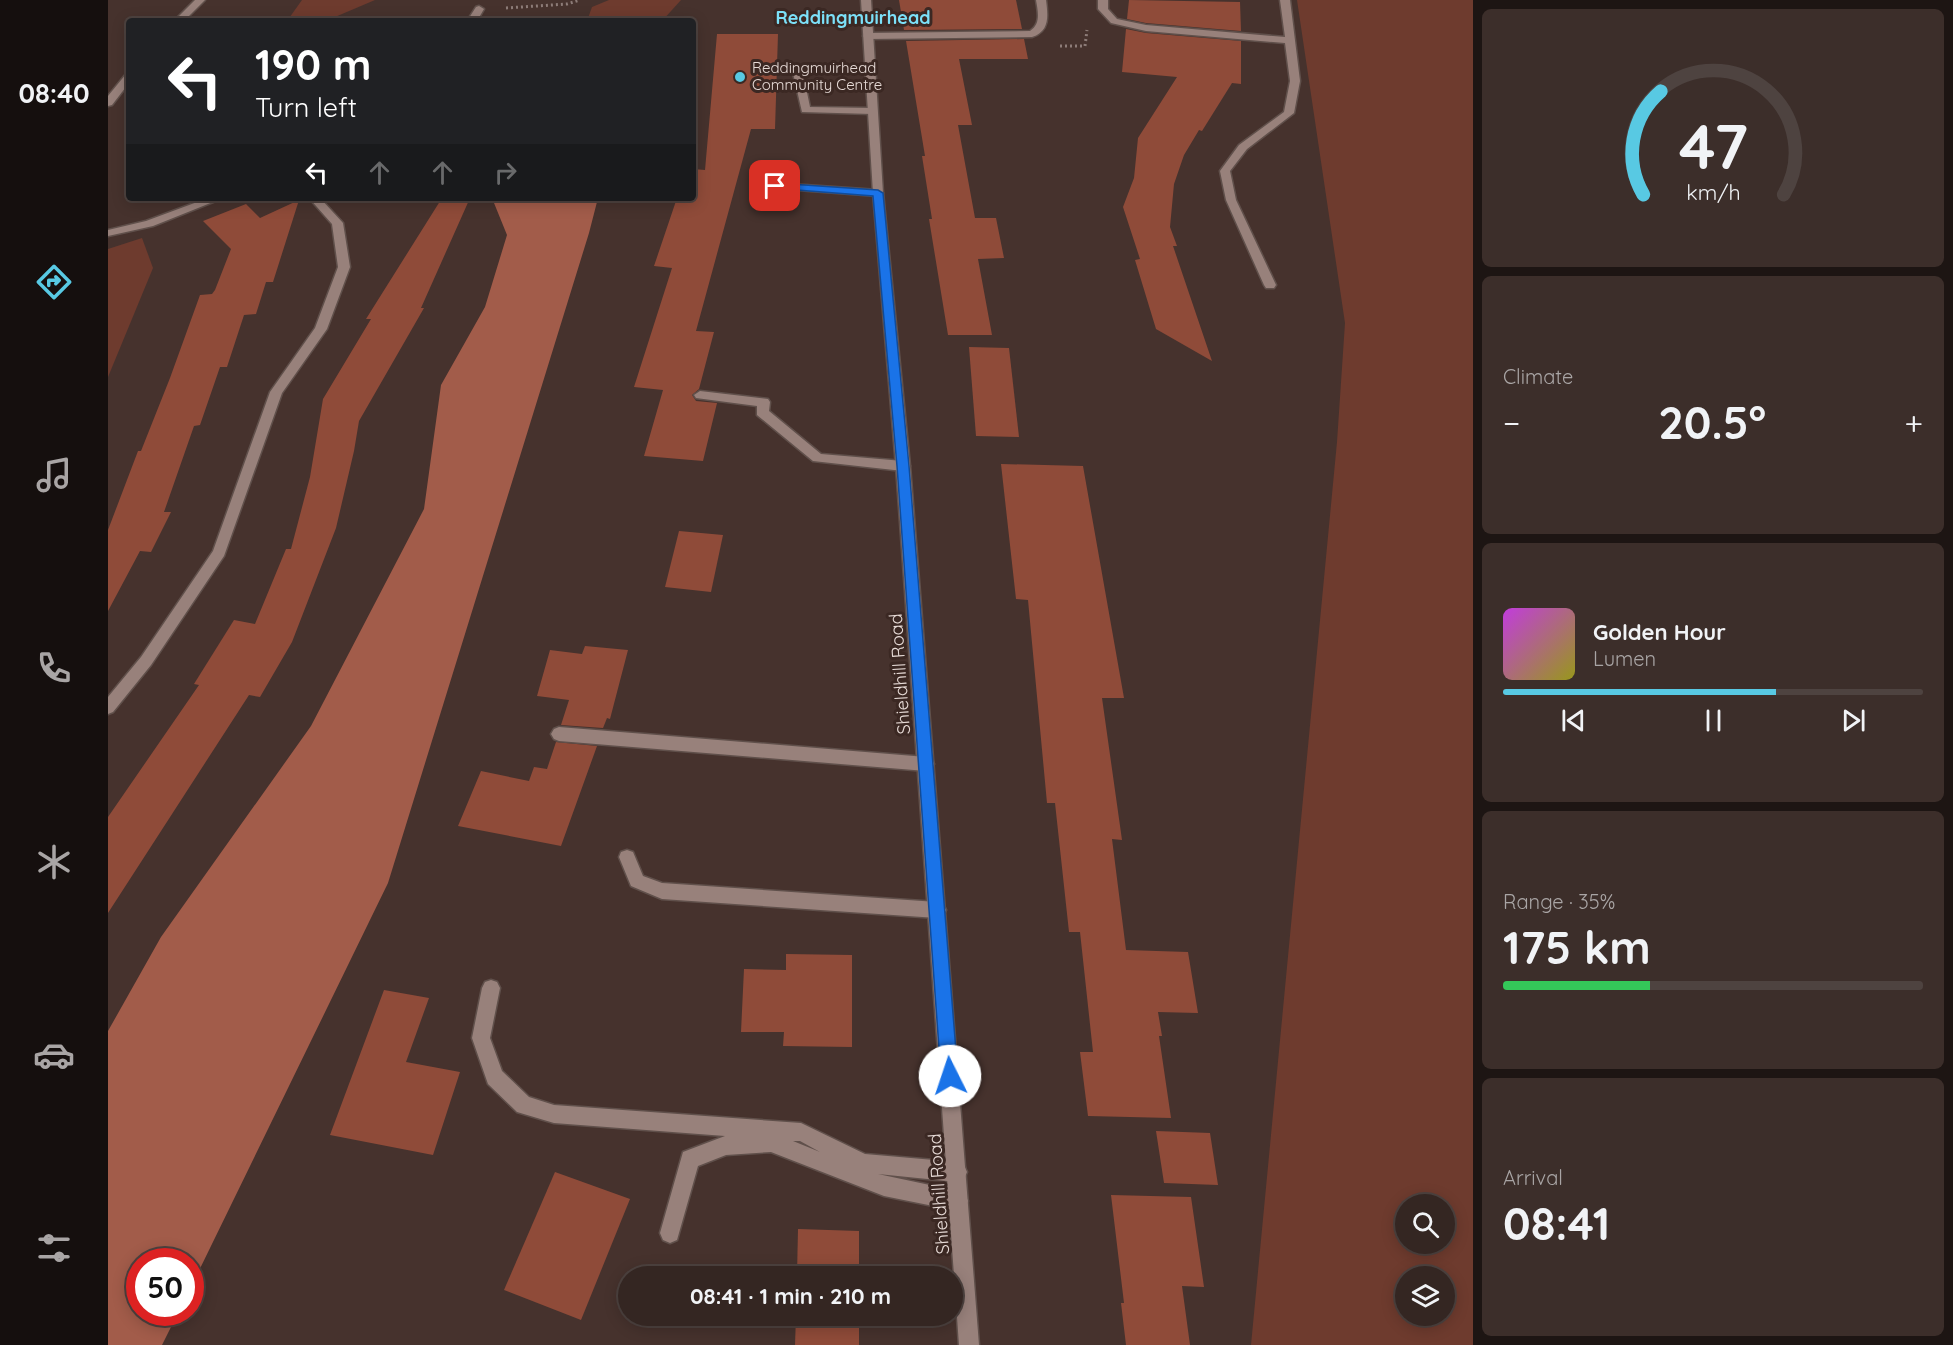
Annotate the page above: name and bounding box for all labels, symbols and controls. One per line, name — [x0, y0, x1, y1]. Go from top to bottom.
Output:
district label: Reddingmuirhead — [775, 6, 931, 29]
text: 190 m — [255, 38, 371, 91]
icon: left — [156, 42, 234, 120]
place label: Reddingmuirhead Community Centre — [752, 58, 882, 94]
marker: Reddingmuirhead Community Centre — [733, 70, 747, 84]
text: 08:40 — [18, 76, 90, 110]
text: Turn left — [255, 90, 357, 124]
text: 47 — [1678, 107, 1748, 185]
icon: left — [300, 156, 333, 189]
icon: ahead — [363, 156, 396, 189]
icon: ahead — [426, 156, 459, 189]
icon: right — [489, 156, 522, 189]
pin — [749, 160, 800, 211]
icon: arrive — [758, 169, 791, 202]
text: km/h — [1686, 179, 1740, 205]
icon: directions — [33, 261, 75, 303]
text: Climate — [1503, 364, 1573, 389]
text: 20.5° — [1658, 394, 1766, 450]
text: − — [1503, 402, 1520, 443]
text: + — [1904, 402, 1923, 443]
icon: music — [33, 454, 75, 496]
street label: Shieldhill Road — [884, 613, 915, 735]
text: Golden Hour — [1593, 618, 1726, 646]
text: Lumen — [1593, 646, 1656, 671]
icon: phone — [33, 647, 75, 689]
icon: previous — [1557, 704, 1590, 737]
icon: pause — [1697, 704, 1730, 737]
icon: next — [1837, 704, 1870, 737]
icon: climate — [33, 841, 75, 883]
text: Range · 35% — [1503, 889, 1615, 914]
text: 175 km — [1503, 919, 1651, 975]
icon: car — [33, 1034, 75, 1076]
position arrow — [918, 1044, 982, 1108]
street label: Shieldhill Road — [923, 1133, 954, 1255]
text: Arrival — [1503, 1165, 1563, 1190]
map controls — [1395, 1194, 1455, 1326]
button: search — [1395, 1194, 1455, 1254]
text: 08:41 — [1503, 1195, 1610, 1251]
icon: filters — [33, 1227, 75, 1269]
speed limit sign: 50 — [126, 1248, 204, 1326]
button: layers — [1395, 1266, 1455, 1326]
text: 08:41 · 1 min · 210 m — [690, 1282, 891, 1310]

